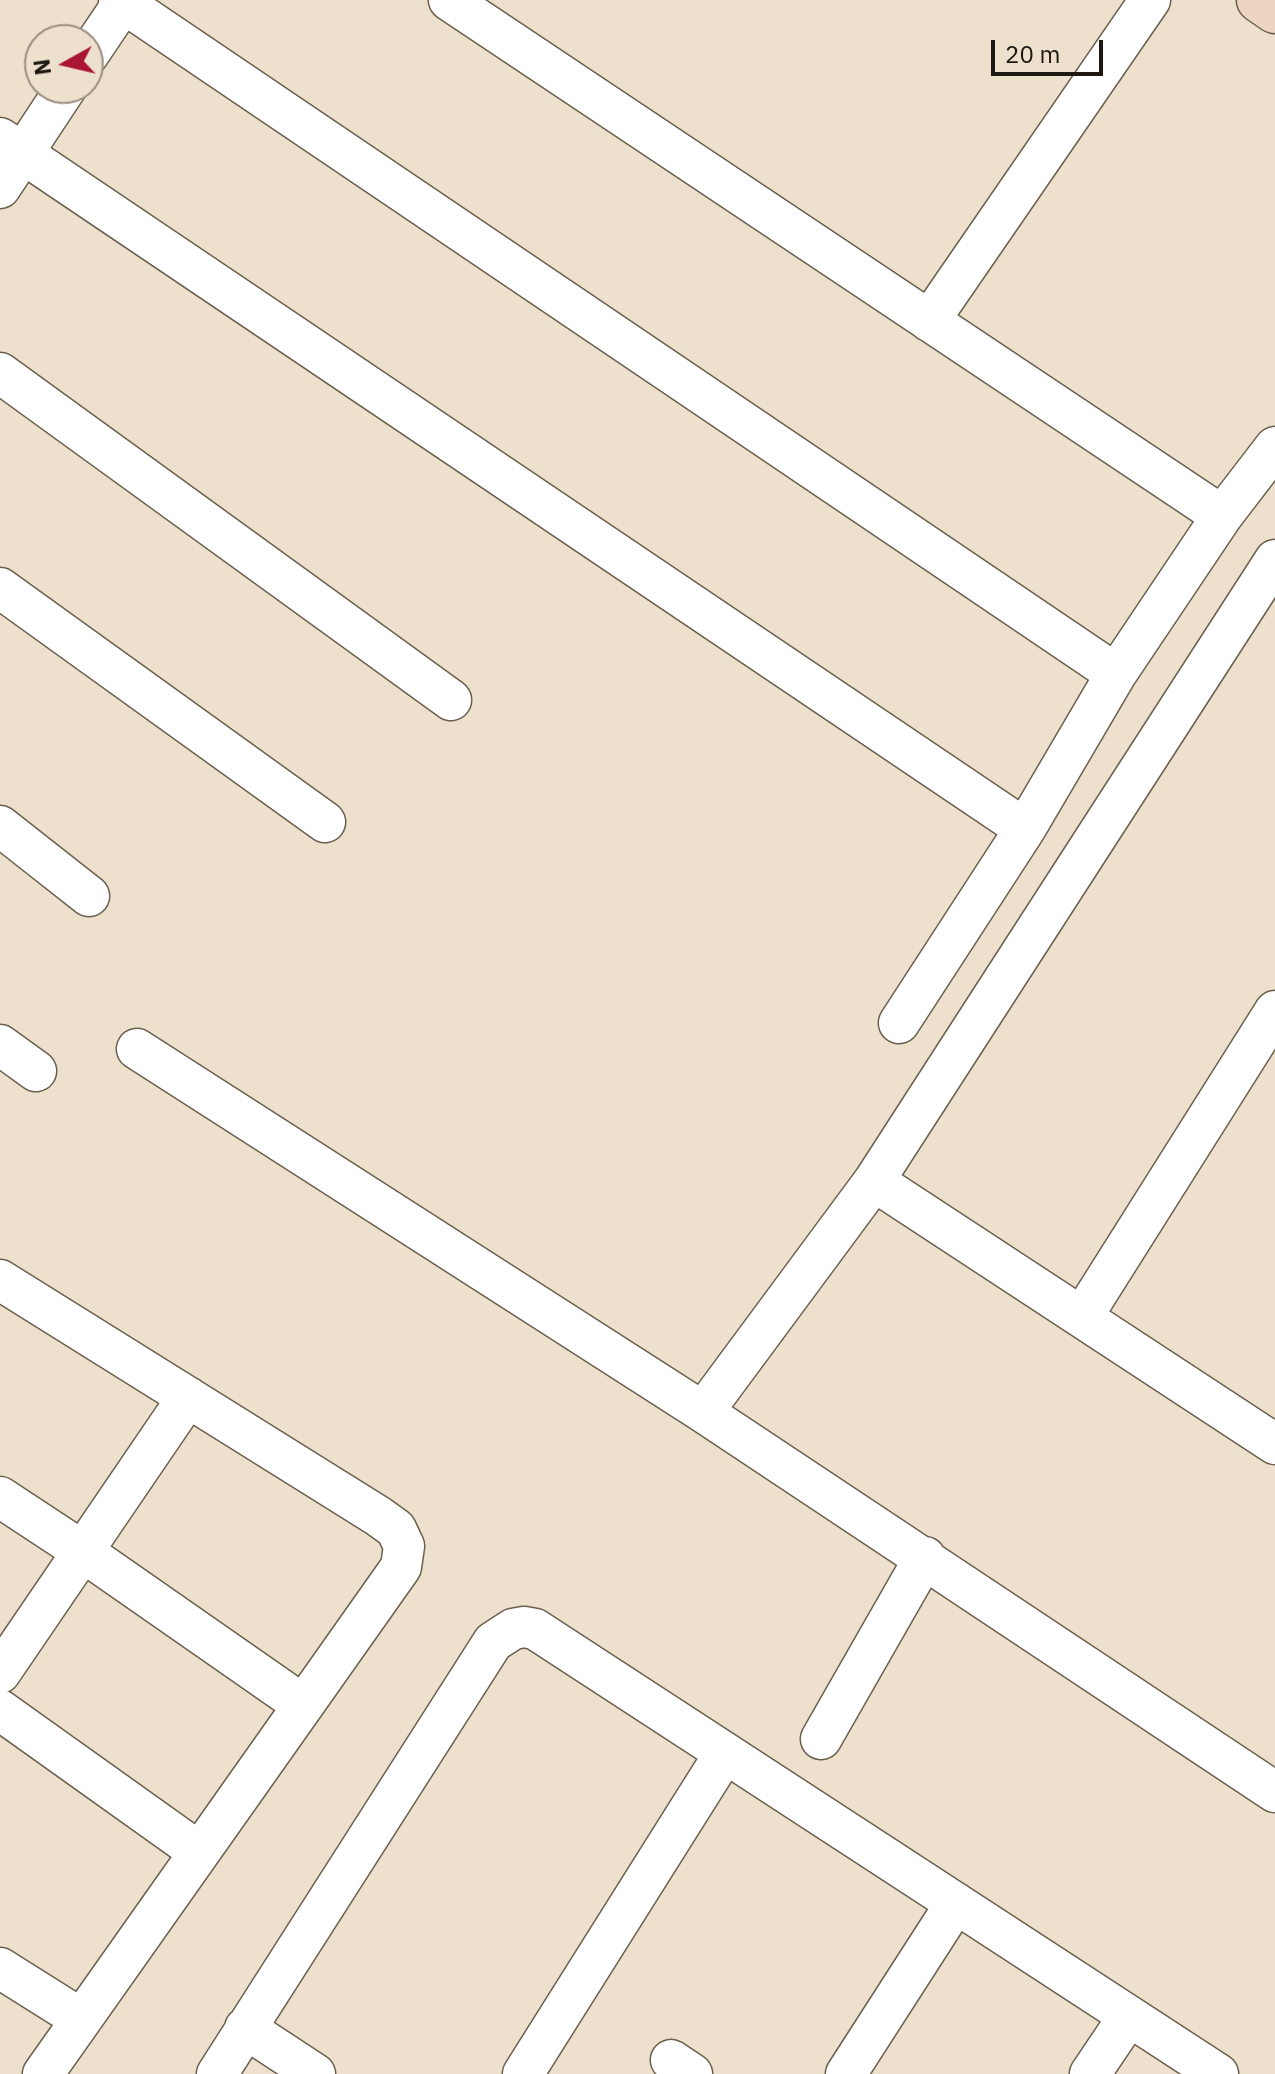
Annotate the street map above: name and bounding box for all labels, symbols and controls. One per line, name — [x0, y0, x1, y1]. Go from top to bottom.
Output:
north arrow — [24, 24, 104, 104]
scale bar — [995, 24, 1107, 74]
text: 20 m — [1005, 38, 1060, 70]
text: N — [26, 57, 57, 77]

